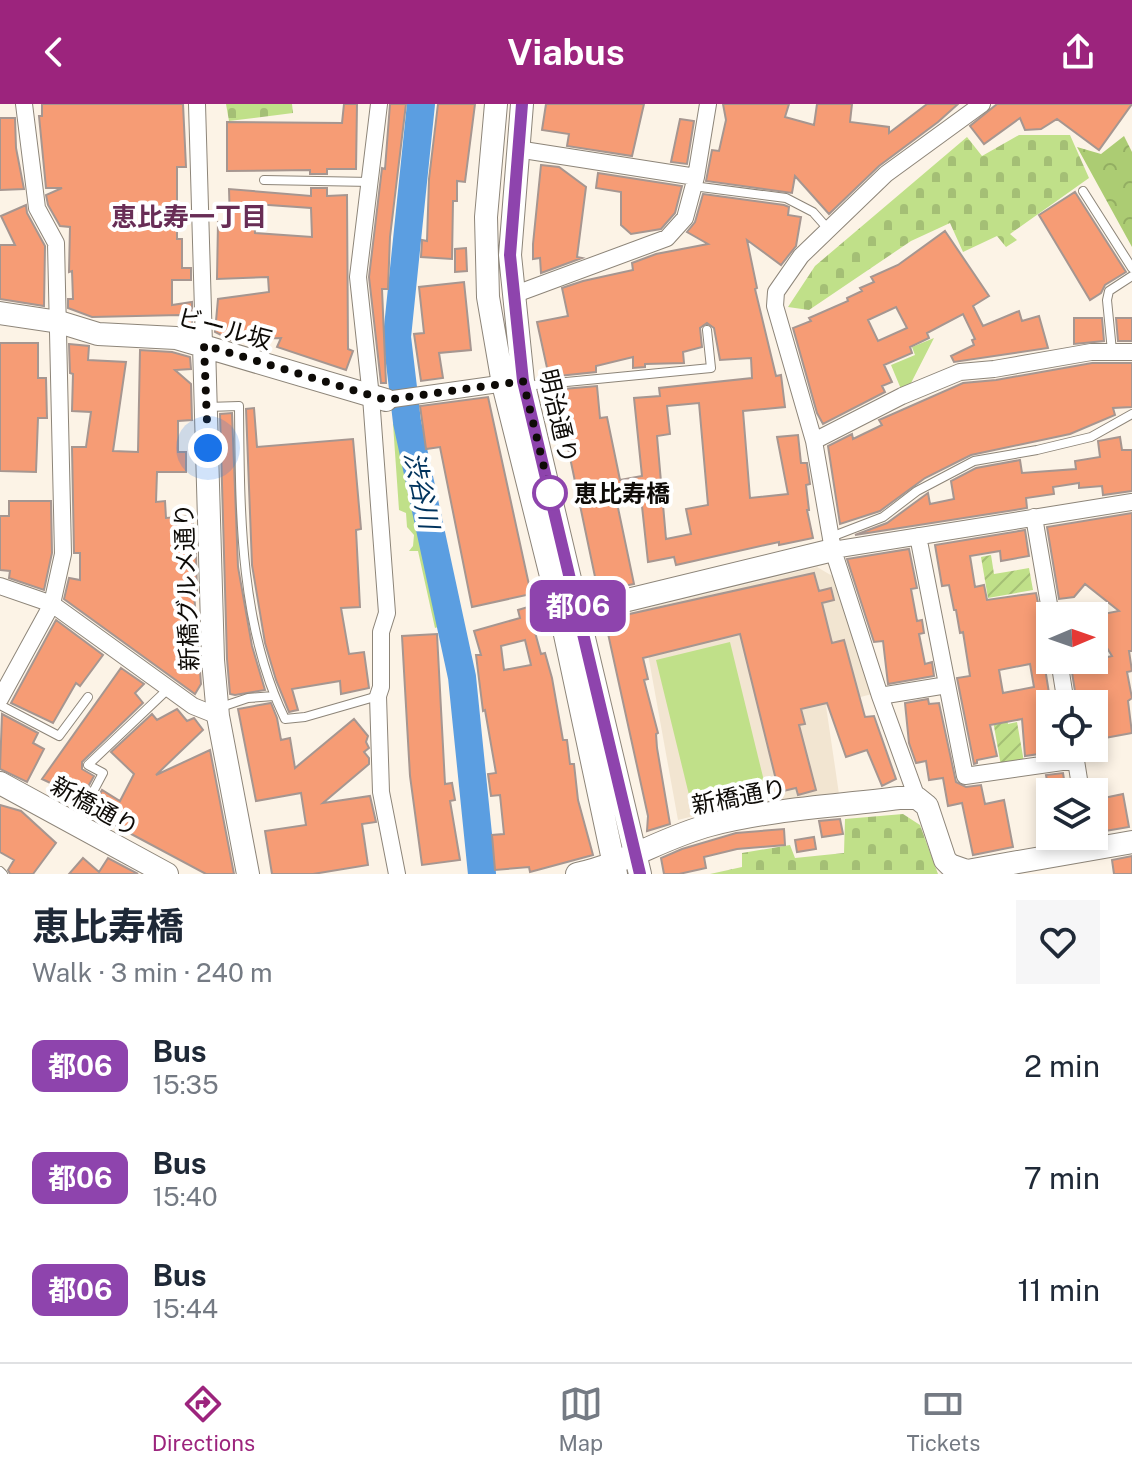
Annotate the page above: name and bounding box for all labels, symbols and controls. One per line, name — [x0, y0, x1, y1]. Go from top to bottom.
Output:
icon: back — [32, 30, 76, 74]
icon: share — [1056, 30, 1100, 74]
text: Viabus — [507, 31, 625, 73]
district label: 恵比寿一丁目 — [111, 201, 267, 232]
street label: ビール坂 — [175, 302, 275, 354]
street label: 明治通り — [535, 366, 583, 466]
your location — [188, 428, 228, 468]
water label: 渋谷川 — [399, 449, 446, 534]
marker: 恵比寿橋 — [533, 476, 567, 510]
place label: 恵比寿橋 — [574, 479, 670, 507]
street label: 新橋グルメ通り — [169, 503, 203, 671]
line badge: 都06 — [532, 580, 624, 632]
text: 都06 — [546, 589, 610, 622]
north arrow — [1036, 602, 1108, 674]
map controls — [1036, 602, 1108, 850]
button: locate — [1036, 690, 1108, 762]
street label: 新橋通り — [46, 770, 144, 842]
street label: 新橋通り — [689, 773, 789, 819]
button: layers — [1036, 778, 1108, 850]
button: heart — [1016, 900, 1100, 984]
text: 恵比寿橋 — [32, 904, 184, 949]
text: Walk · 3 min · 240 m — [32, 957, 273, 988]
text: Bus — [152, 1033, 207, 1069]
text: 2 min — [1024, 1048, 1100, 1084]
text: 都06 — [48, 1049, 112, 1082]
text: 15:35 — [152, 1069, 219, 1100]
text: Bus — [152, 1145, 207, 1181]
text: 7 min — [1024, 1160, 1100, 1196]
text: 都06 — [48, 1161, 112, 1194]
text: 15:40 — [152, 1181, 218, 1212]
text: Bus — [152, 1257, 207, 1293]
text: 11 min — [1017, 1272, 1100, 1308]
text: 都06 — [48, 1273, 112, 1306]
text: 15:44 — [152, 1293, 218, 1324]
tab: Directions — [152, 1382, 255, 1456]
tab: Map — [558, 1382, 603, 1456]
tab: Tickets — [907, 1382, 980, 1456]

